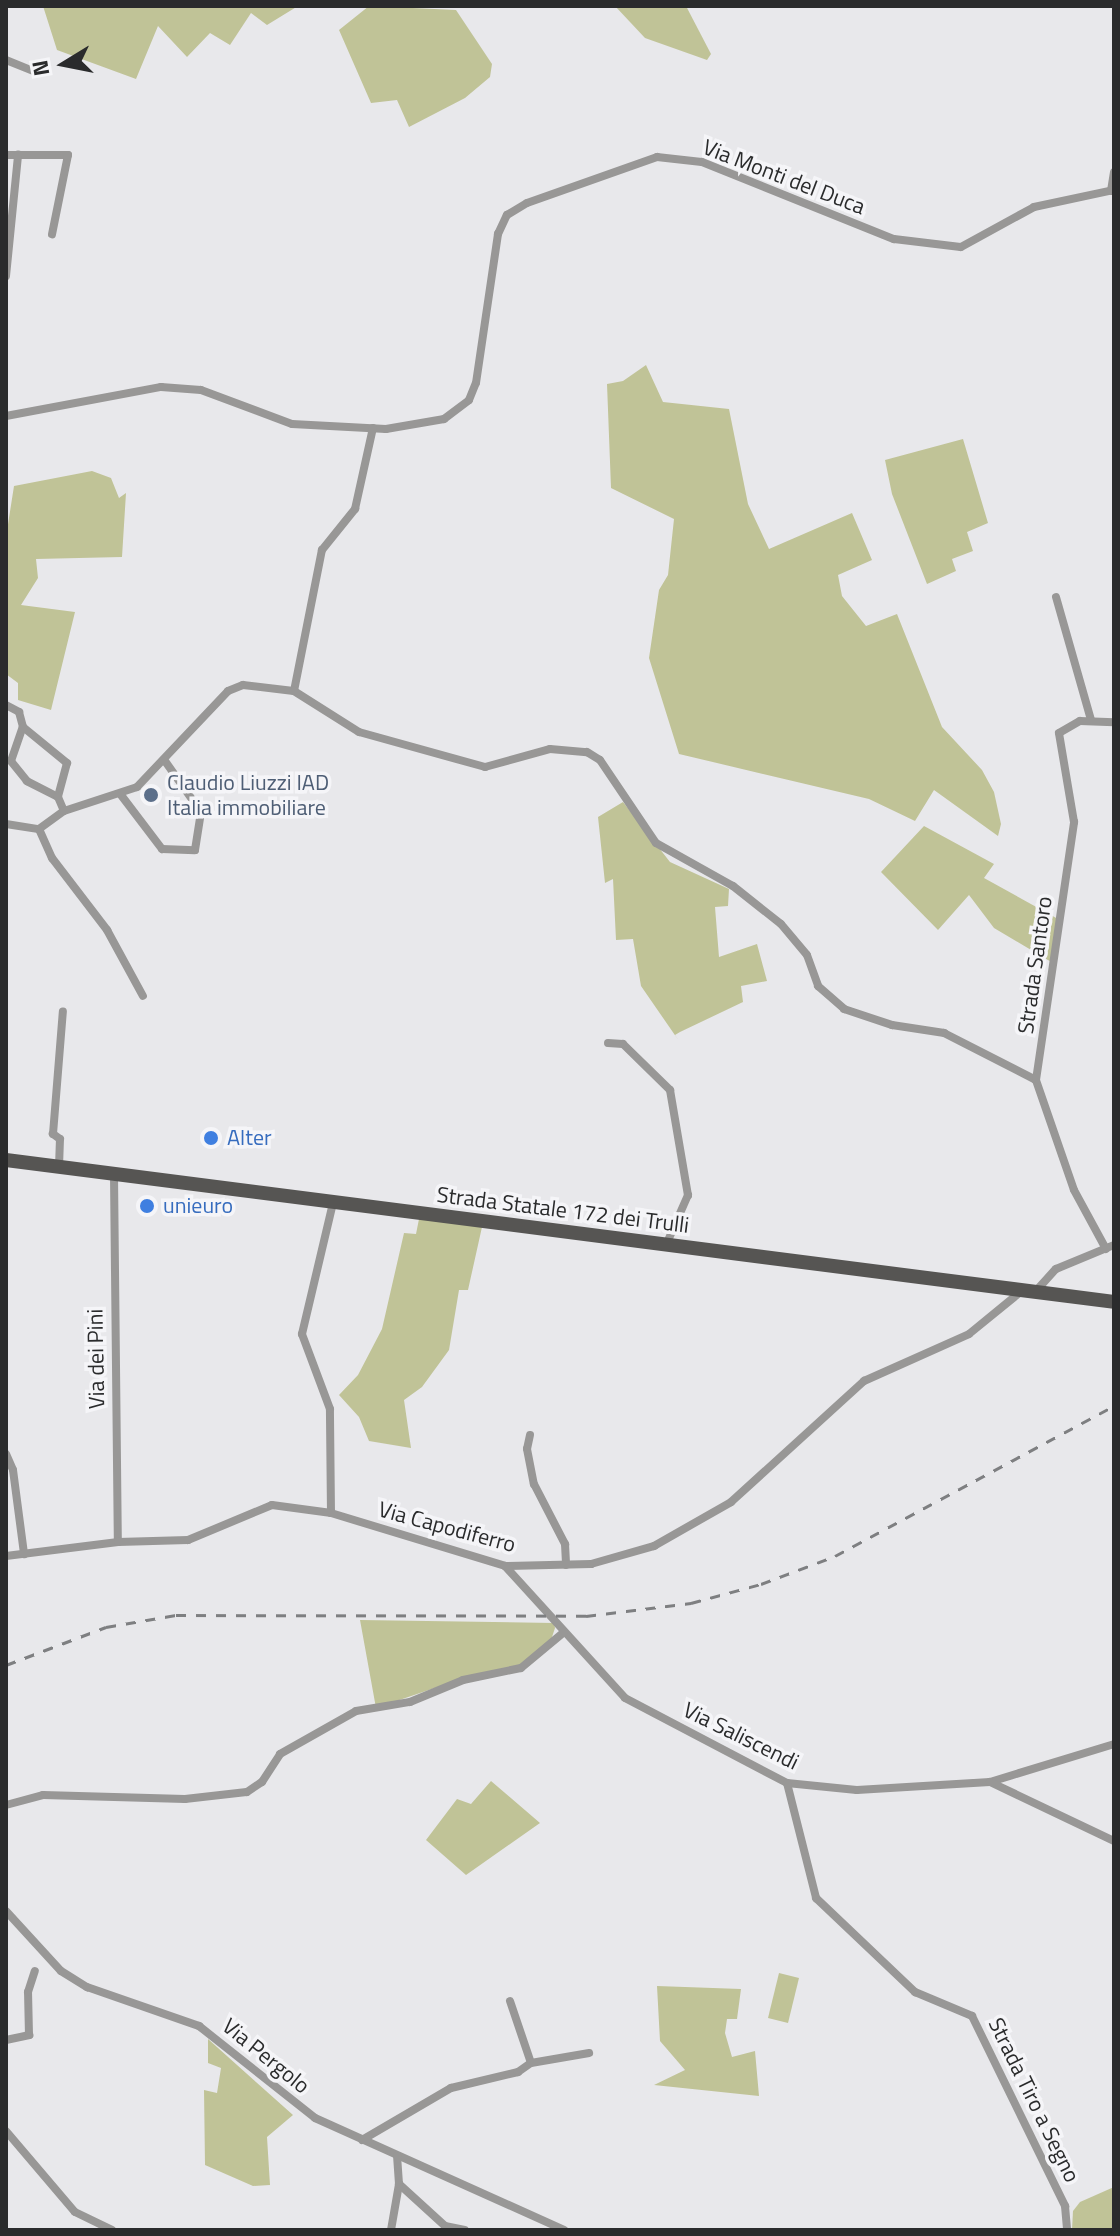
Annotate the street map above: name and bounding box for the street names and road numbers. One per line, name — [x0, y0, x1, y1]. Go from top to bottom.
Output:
street label: Via Monti del Duca — [699, 134, 869, 220]
street label: Strada Santoro — [1012, 895, 1058, 1035]
street label: Strada Statale 172 dei Trulli — [435, 1181, 691, 1239]
street label: Via dei Pini — [82, 1309, 110, 1409]
street label: Via Capodiferro — [376, 1496, 518, 1558]
street label: Via Saliscendi — [679, 1697, 803, 1775]
street label: Via Pergolo — [217, 2013, 315, 2099]
street label: Strada Tiro a Segno — [983, 2014, 1085, 2186]

